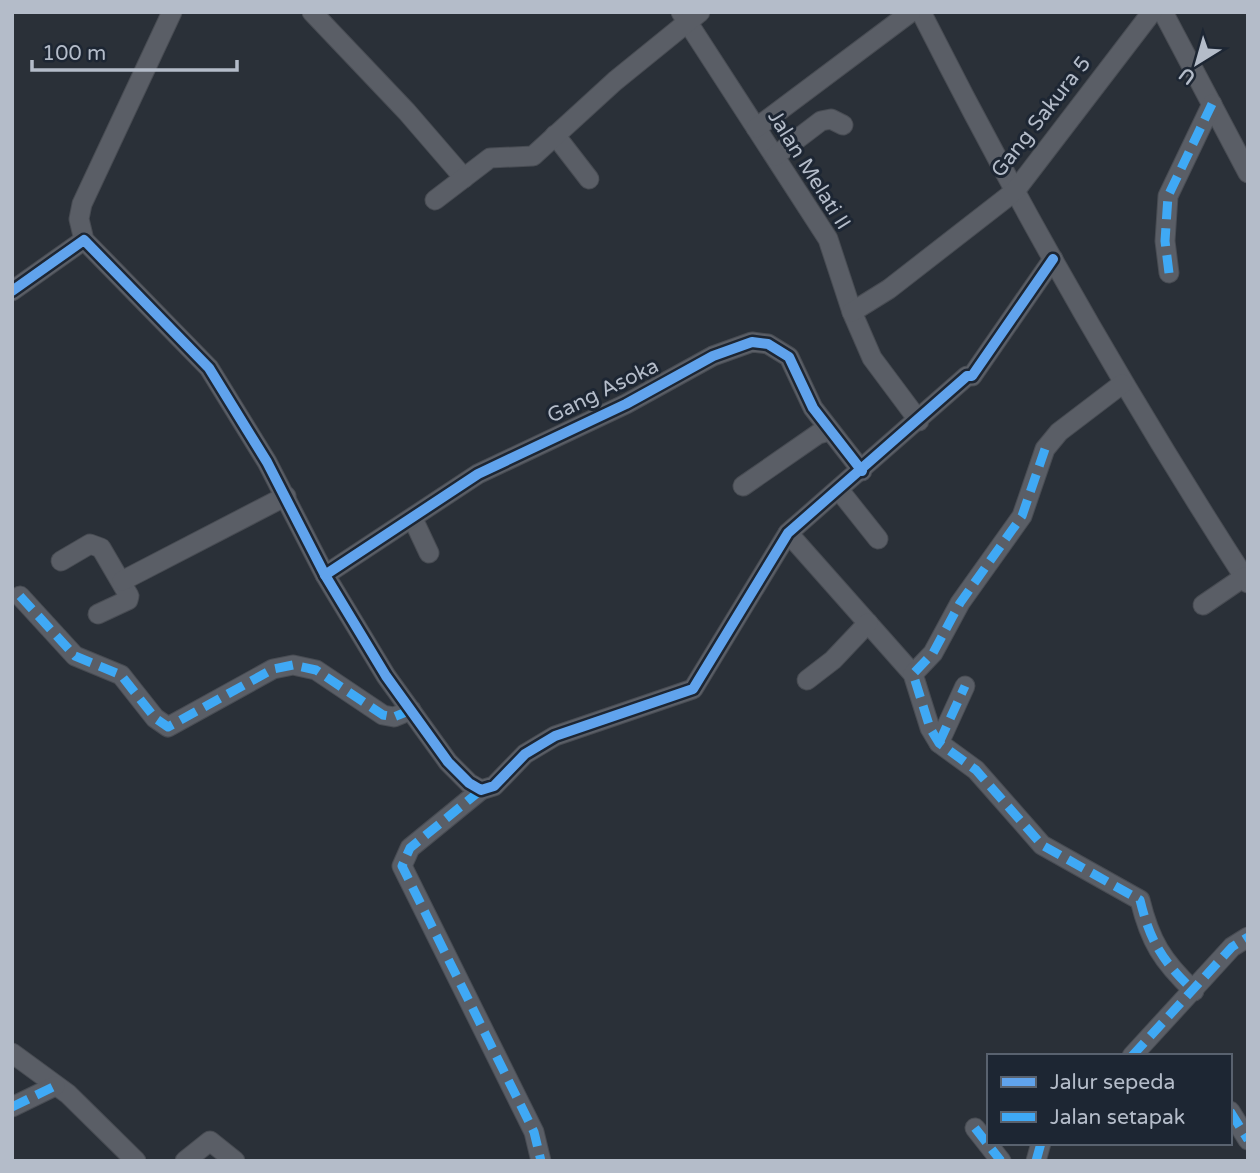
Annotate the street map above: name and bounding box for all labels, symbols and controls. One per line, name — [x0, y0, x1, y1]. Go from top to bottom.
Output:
scale bar — [32, 28, 236, 72]
north arrow — [1162, 28, 1232, 98]
text: 100 m — [42, 41, 106, 66]
street label: Gang Sakura 5 — [986, 52, 1096, 182]
text: U — [1175, 63, 1200, 89]
street label: Jalan Melati II — [762, 106, 856, 234]
street label: Gang Asoka — [543, 353, 663, 429]
legend — [987, 1054, 1232, 1145]
text: Jalur sepeda — [1050, 1070, 1175, 1095]
text: Jalan setapak — [1050, 1105, 1185, 1130]

